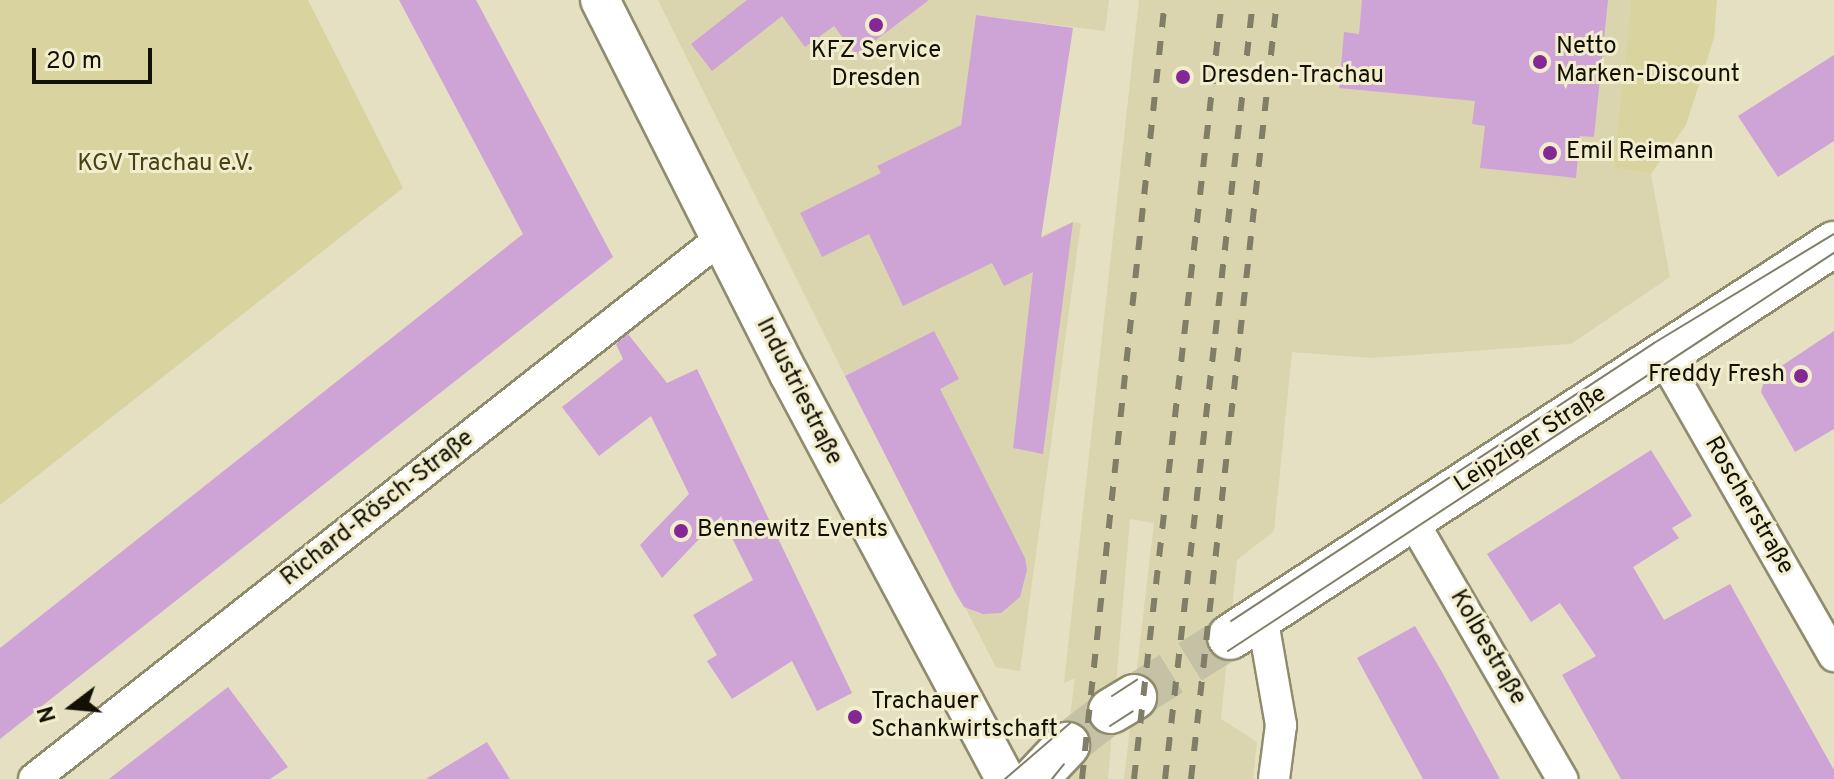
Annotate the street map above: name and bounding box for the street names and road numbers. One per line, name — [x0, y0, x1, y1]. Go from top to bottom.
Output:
street label: Industriestraße — [749, 314, 847, 470]
street label: Leipziger Straße — [1450, 380, 1612, 500]
street label: Richard-Rösch-Straße — [276, 425, 480, 593]
street label: Roscherstraße — [1697, 432, 1799, 580]
street label: Kolbestraße — [1442, 585, 1532, 711]

